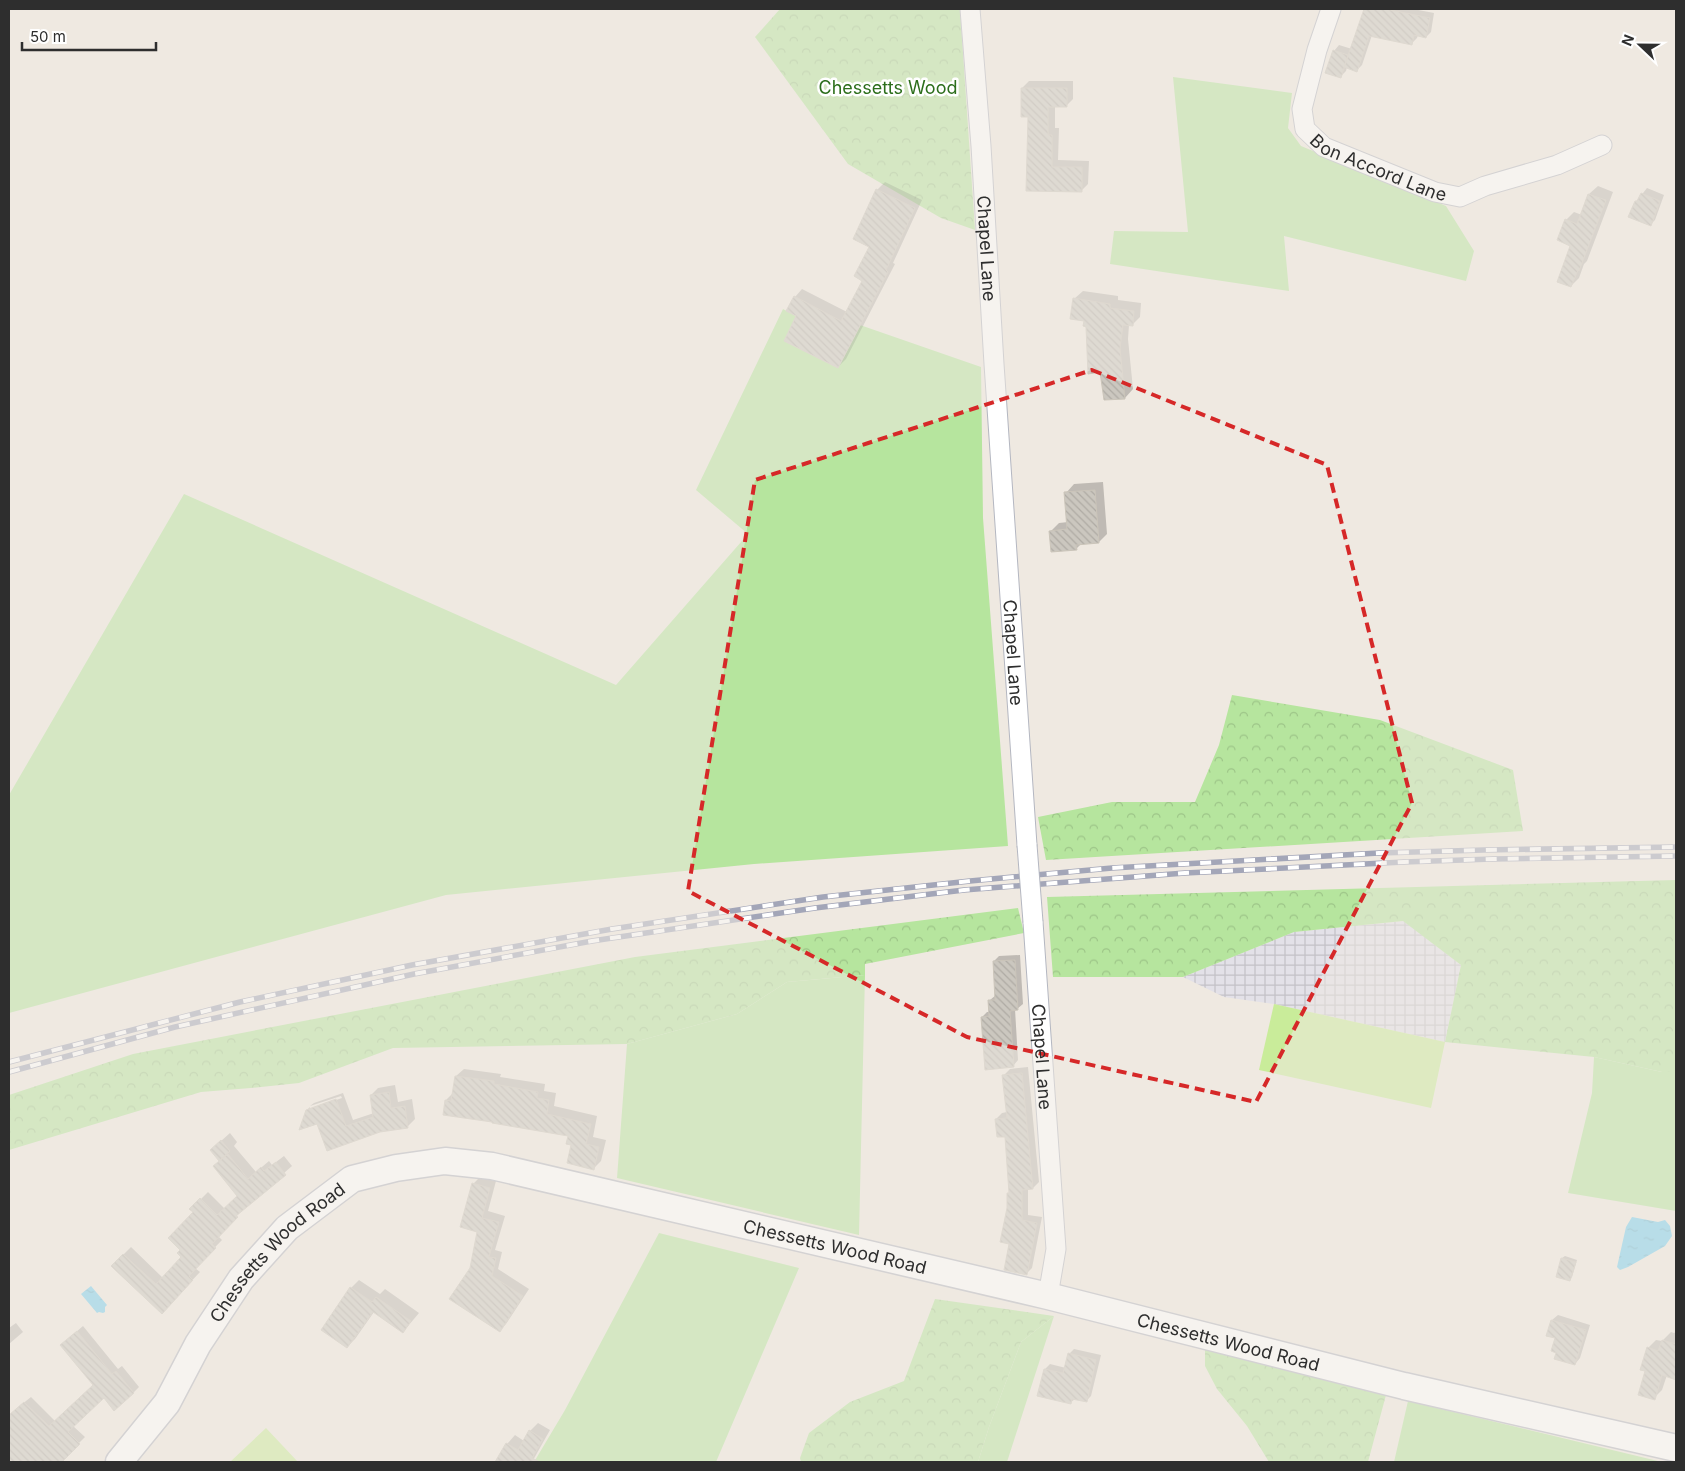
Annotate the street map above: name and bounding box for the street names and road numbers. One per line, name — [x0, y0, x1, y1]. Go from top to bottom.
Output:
street label: Bon Accord Lane — [1306, 129, 1449, 205]
street label: Chapel Lane — [973, 195, 1001, 302]
street label: Chapel Lane — [1000, 599, 1028, 706]
street label: Chapel Lane — [1028, 1003, 1057, 1110]
street label: Chessetts Wood Road — [205, 1178, 349, 1326]
street label: Chessetts Wood Road — [741, 1215, 929, 1278]
street label: Chessetts Wood Road — [1135, 1308, 1322, 1375]

